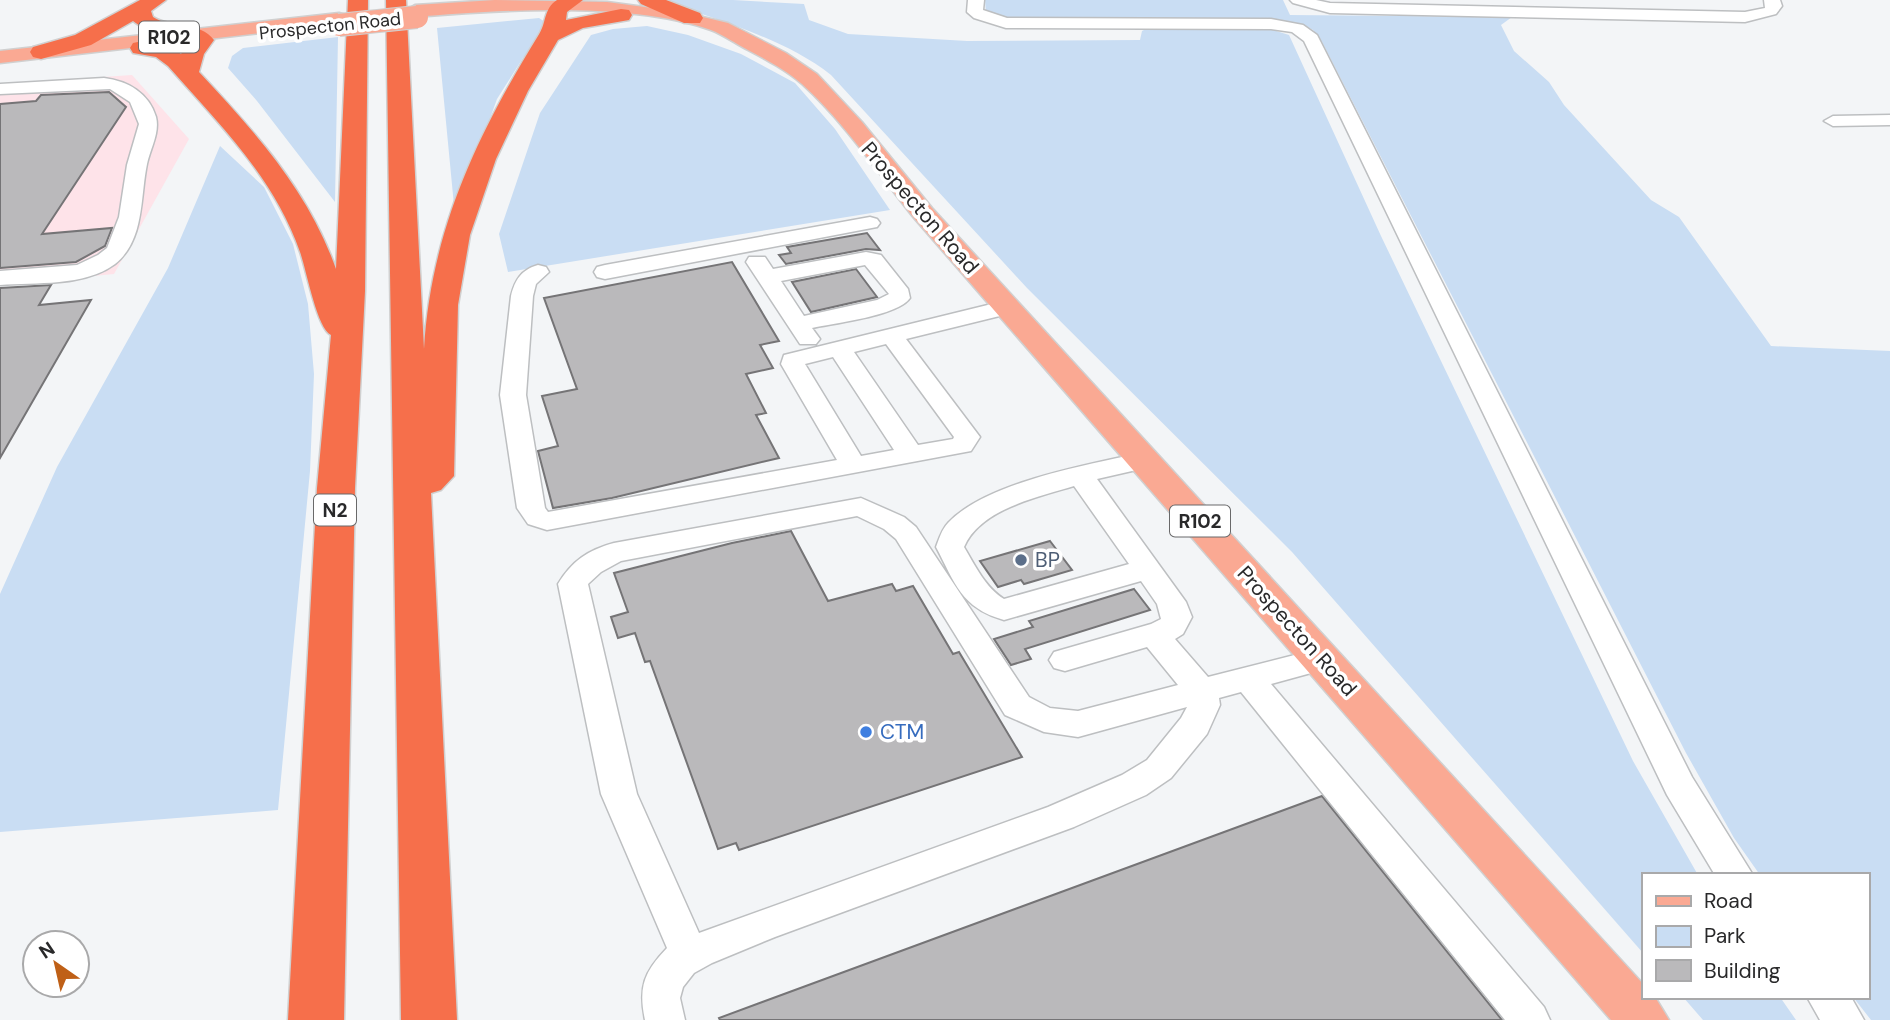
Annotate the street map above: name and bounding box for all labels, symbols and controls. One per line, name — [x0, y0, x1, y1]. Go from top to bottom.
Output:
street label: Prospecton Road — [258, 7, 402, 45]
road number: R102 — [139, 22, 199, 52]
street label: Prospecton Road — [855, 136, 985, 280]
road number: N2 — [314, 495, 356, 526]
road number: R102 — [1170, 506, 1230, 536]
place label: BP — [1035, 546, 1060, 574]
marker: BP — [1013, 552, 1029, 568]
street label: Prospecton Road — [1231, 560, 1363, 702]
place label: CTM — [880, 718, 924, 746]
marker: CTM — [858, 724, 874, 740]
legend — [1642, 873, 1869, 999]
text: Road — [1704, 887, 1753, 915]
text: Park — [1704, 922, 1746, 950]
north arrow — [21, 929, 91, 999]
text: N — [34, 936, 60, 965]
text: Building — [1704, 957, 1781, 985]

